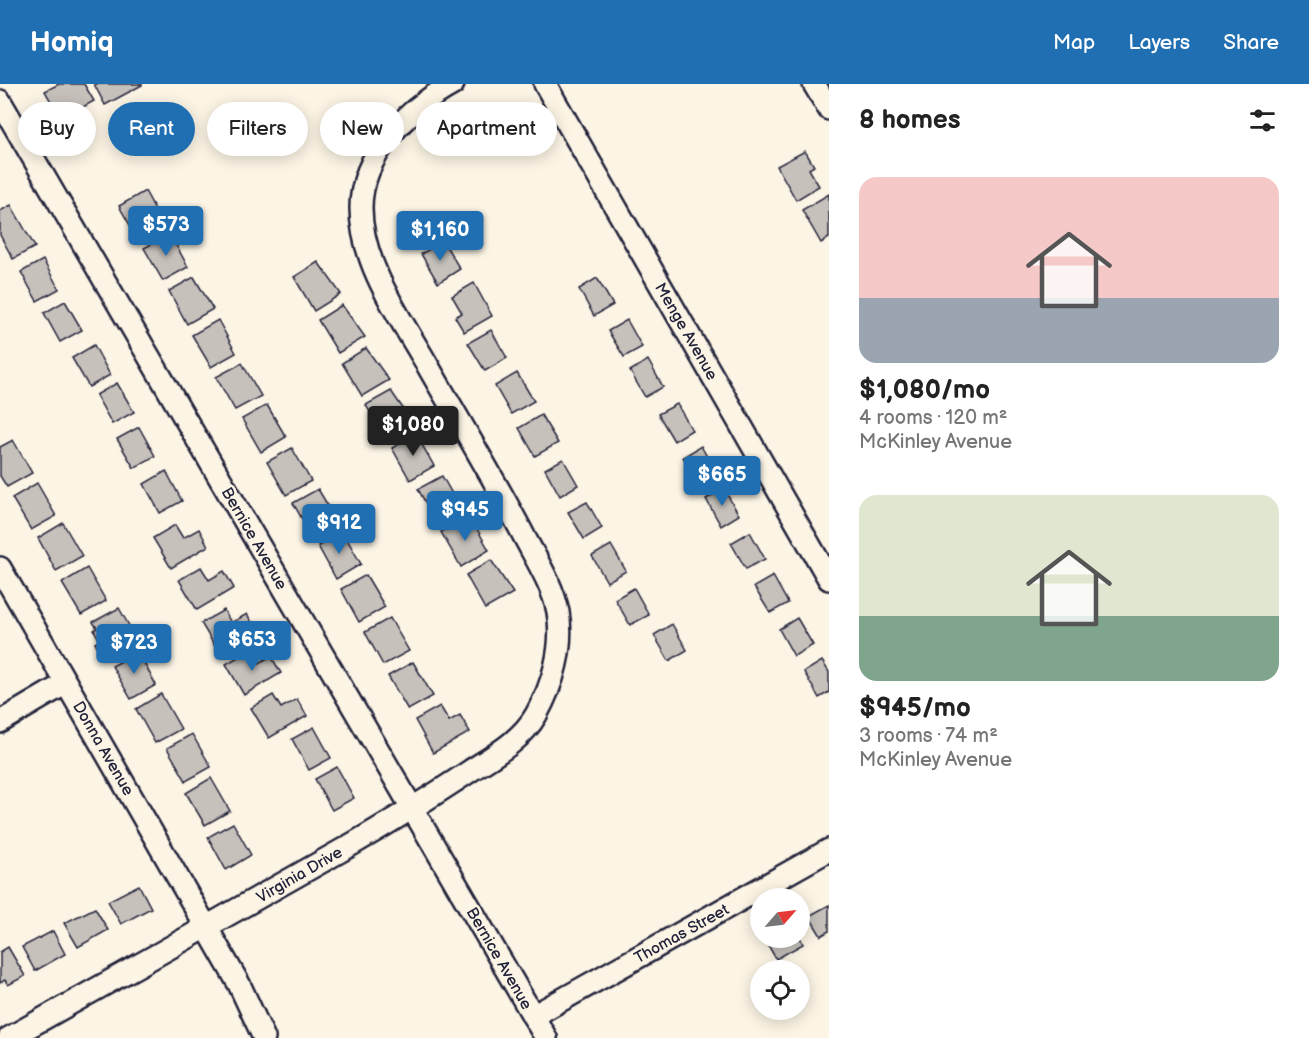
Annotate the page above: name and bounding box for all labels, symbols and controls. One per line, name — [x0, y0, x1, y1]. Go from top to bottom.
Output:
text: Homiq — [30, 26, 114, 59]
text: Map — [1053, 30, 1095, 55]
text: Layers — [1128, 30, 1190, 55]
text: Share — [1223, 30, 1279, 55]
chip: Buy — [18, 102, 96, 156]
chip: Rent — [108, 102, 195, 156]
chip: Filters — [207, 102, 308, 156]
chip: New — [320, 102, 404, 156]
chip: Apartment — [416, 102, 557, 156]
icon: filters — [1246, 104, 1279, 137]
text: 8 homes — [859, 105, 961, 136]
pin: $573 — [130, 206, 202, 257]
pin: $1,160 — [391, 211, 489, 262]
text: $573 — [142, 213, 190, 237]
icon: home — [1015, 216, 1123, 324]
text: $1,160 — [410, 218, 470, 242]
street label: Menge Avenue — [650, 280, 721, 384]
text: $1,080/mo — [859, 375, 990, 406]
pin: $1,080 — [364, 406, 462, 457]
text: 4 rooms · 120 m² — [859, 406, 1008, 430]
text: $1,080 — [382, 413, 444, 437]
text: McKinley Avenue — [859, 430, 1012, 454]
pin: $665 — [686, 456, 758, 507]
text: $665 — [698, 463, 746, 487]
street label: Bernice Avenue — [217, 484, 291, 594]
pin: $945 — [429, 491, 501, 542]
text: $945 — [441, 498, 489, 522]
pin: $912 — [303, 504, 375, 555]
text: $912 — [316, 511, 362, 535]
icon: home — [1015, 534, 1123, 642]
pin: $653 — [216, 621, 288, 672]
pin: $723 — [98, 624, 170, 675]
text: $653 — [228, 628, 276, 652]
text: $723 — [110, 631, 158, 655]
text: $945/mo — [859, 693, 971, 724]
street label: Donna Avenue — [68, 698, 138, 800]
text: 3 rooms · 74 m² — [859, 724, 998, 748]
text: McKinley Avenue — [859, 748, 1012, 772]
street label: Virginia Drive — [254, 843, 346, 907]
north arrow — [750, 888, 810, 948]
map controls — [750, 888, 810, 1020]
street label: Thomas Street — [631, 900, 732, 968]
street label: Bernice Avenue — [462, 904, 536, 1014]
button: locate — [750, 960, 810, 1020]

